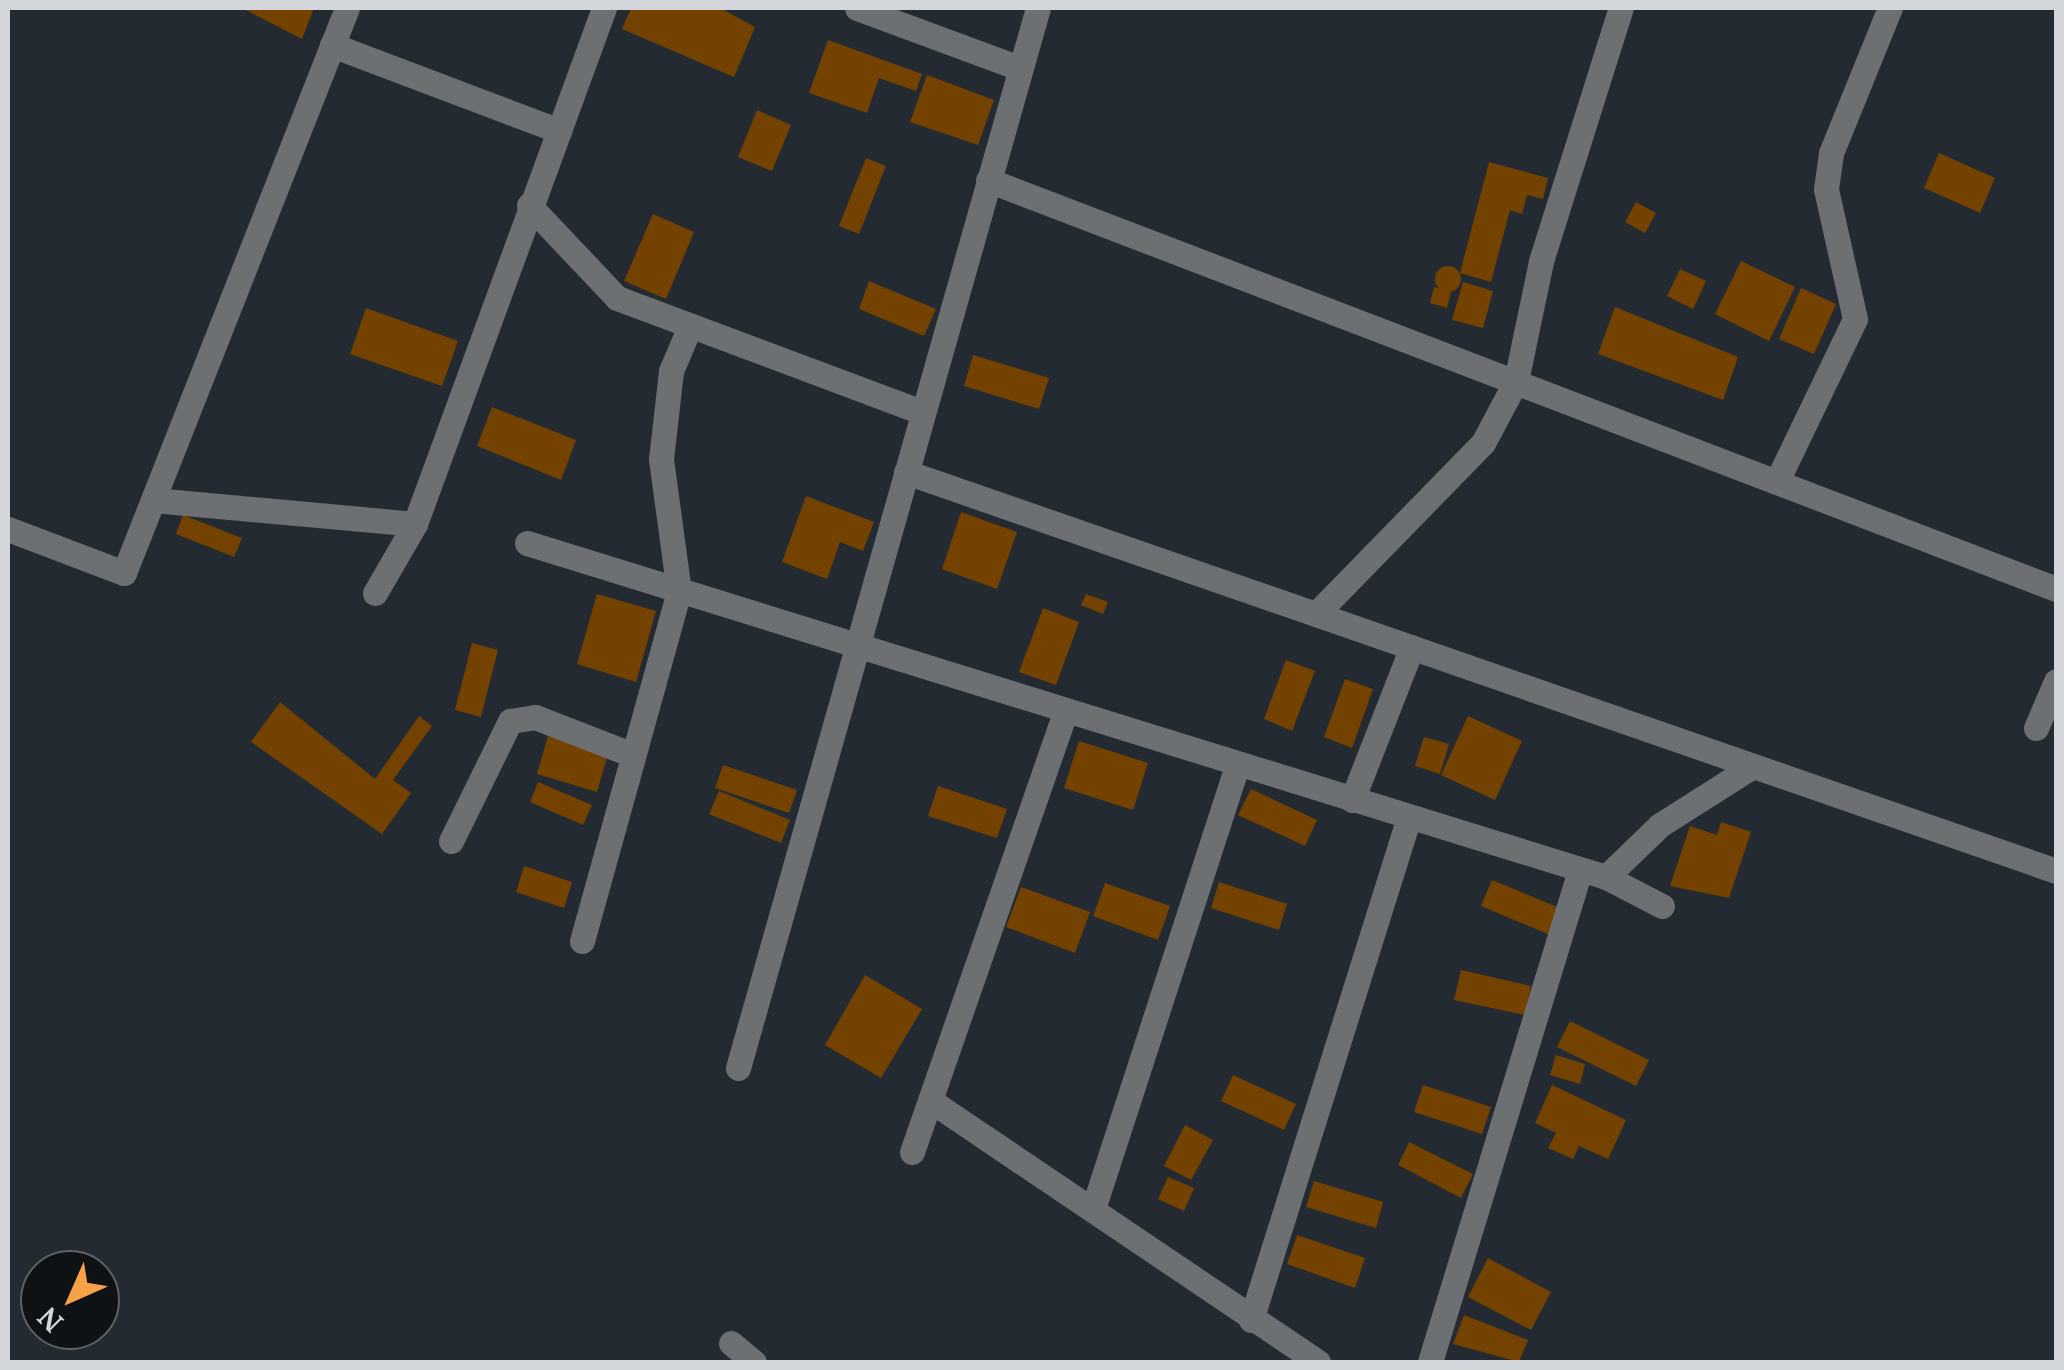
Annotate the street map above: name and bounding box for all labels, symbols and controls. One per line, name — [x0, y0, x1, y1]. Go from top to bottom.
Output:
north arrow — [20, 1250, 120, 1350]
text: N — [29, 1300, 70, 1341]

